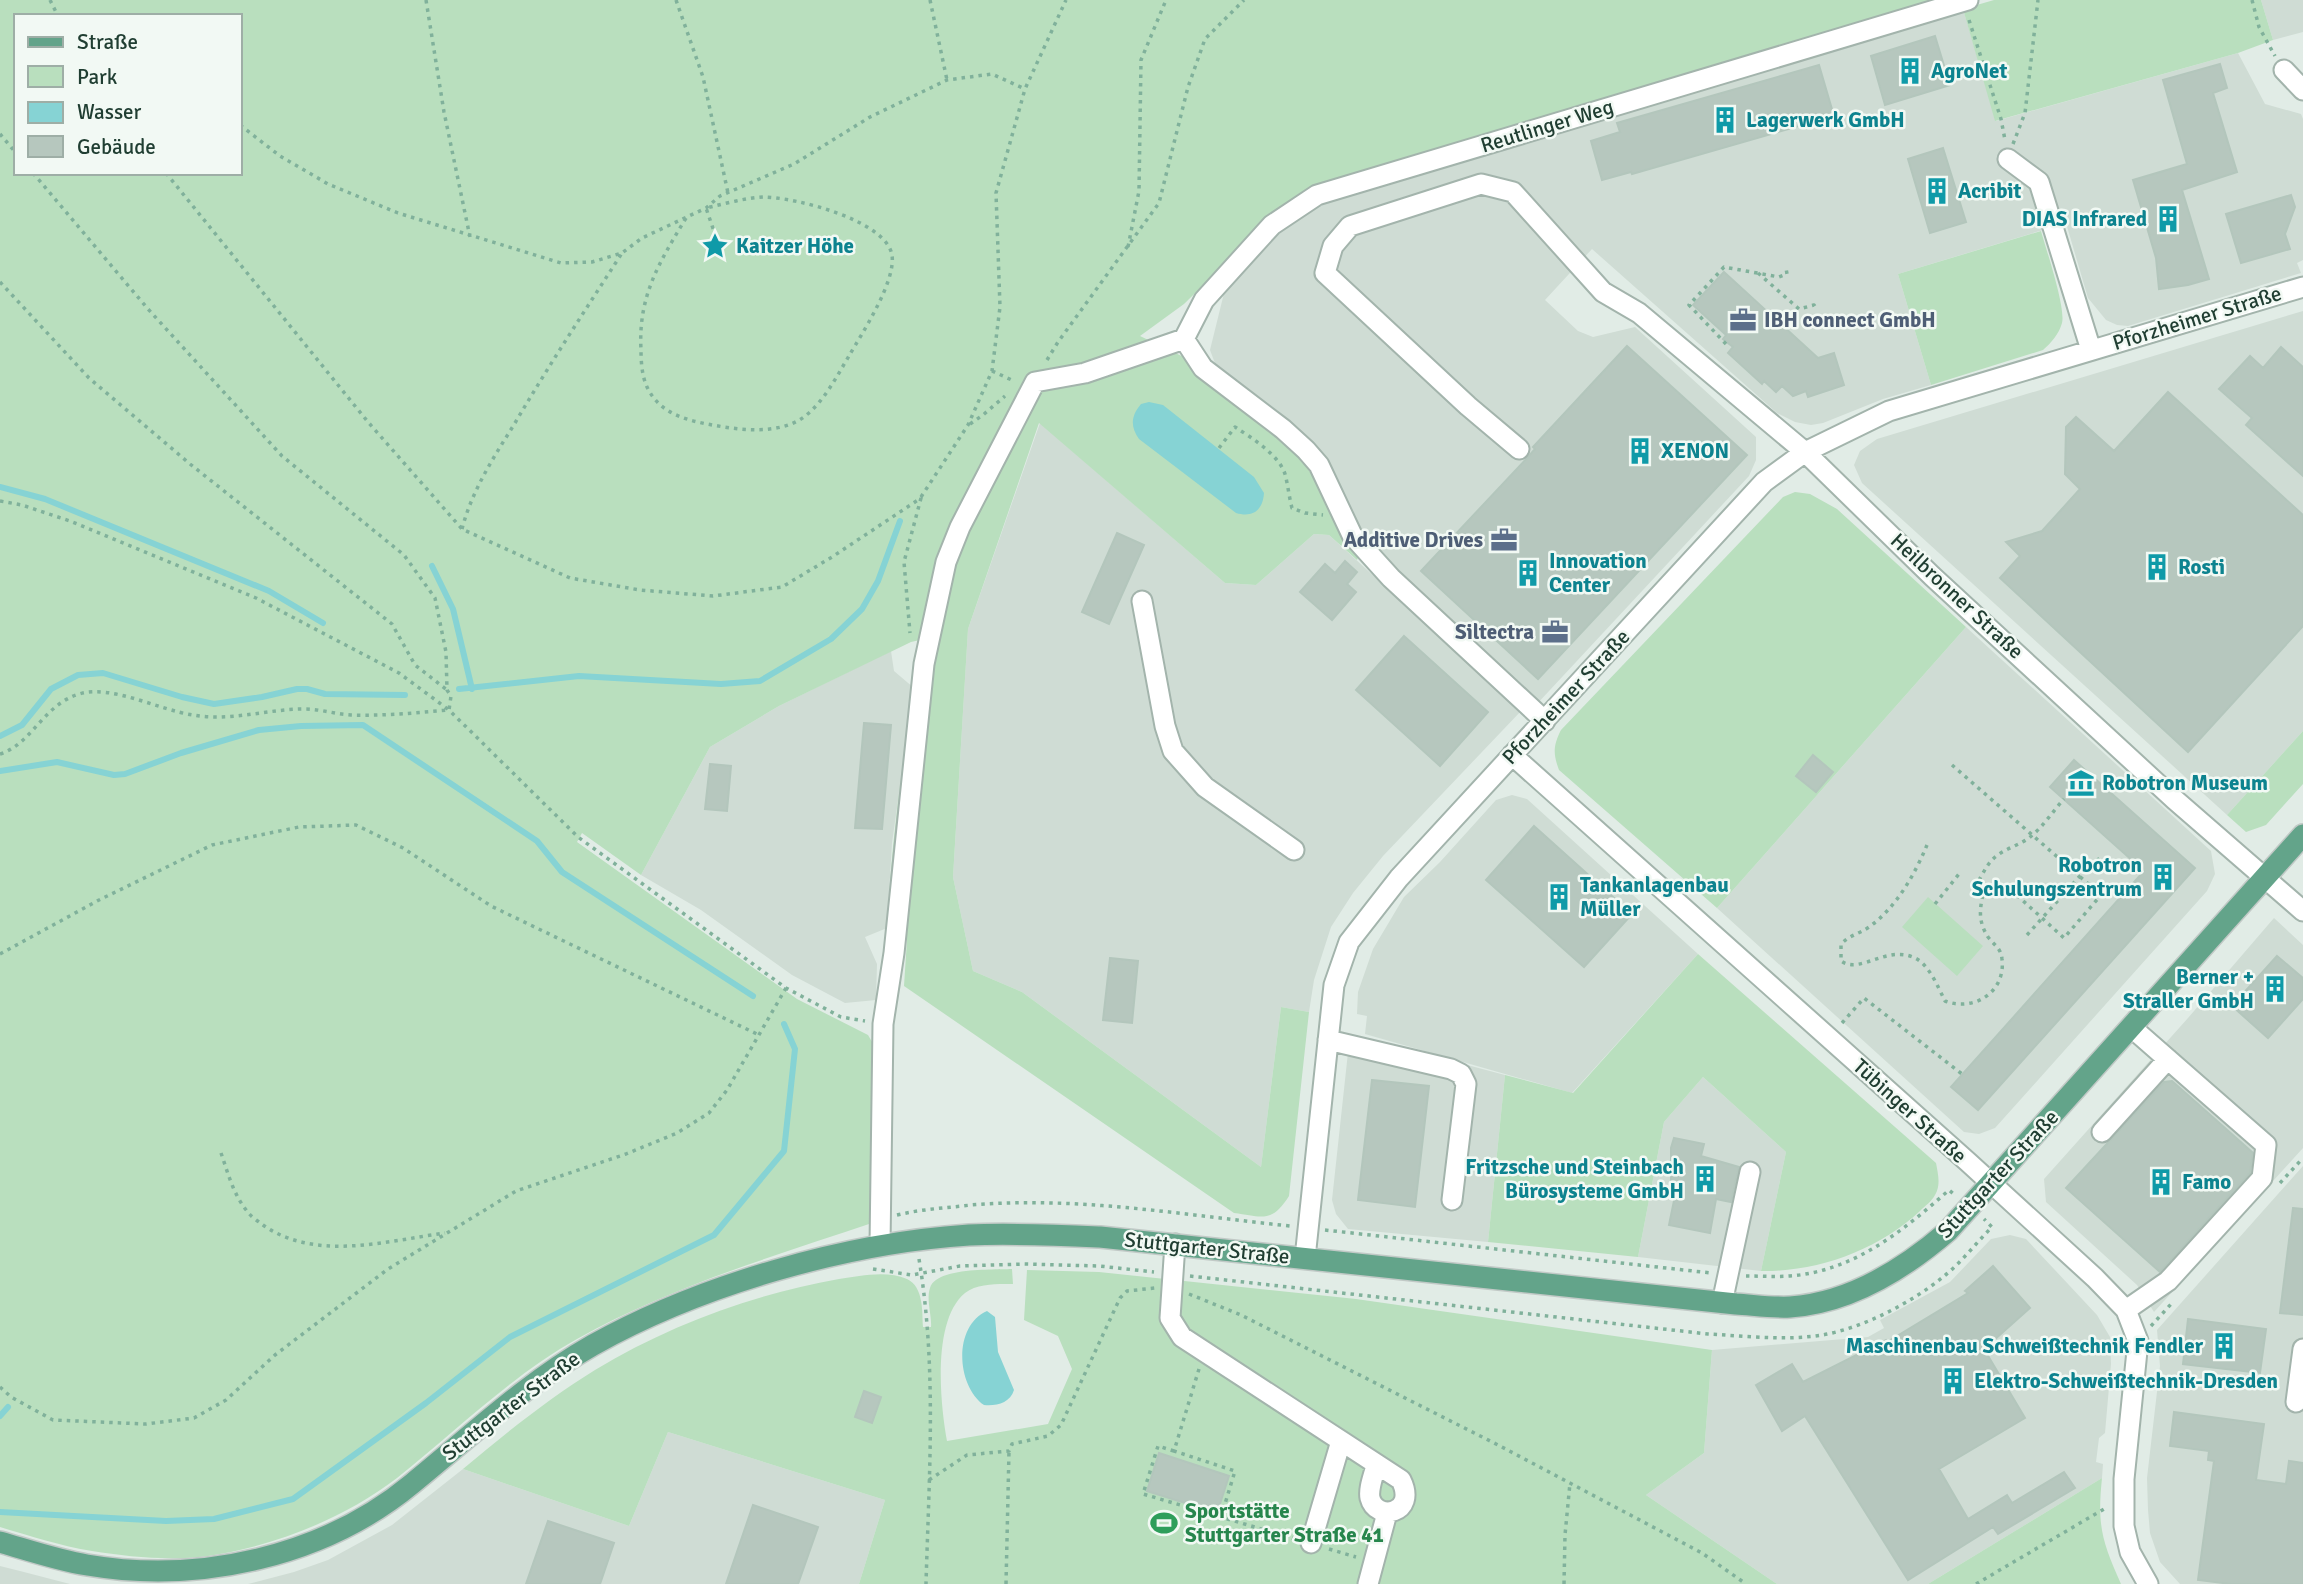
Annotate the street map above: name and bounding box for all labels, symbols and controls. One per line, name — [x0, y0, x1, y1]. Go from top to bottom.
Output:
legend — [14, 14, 242, 175]
text: Straße — [77, 29, 138, 55]
building icon: AgroNet — [1895, 56, 1925, 86]
place label: AgroNet — [1931, 58, 2007, 84]
text: Park — [77, 64, 118, 90]
street label: Reutlinger Weg — [1477, 93, 1617, 159]
text: Wasser — [77, 99, 142, 125]
building icon: Lagerwerk GmbH — [1710, 105, 1740, 135]
place label: Lagerwerk GmbH — [1746, 107, 1905, 133]
text: Gebäude — [77, 134, 156, 160]
building icon: Acribit — [1922, 176, 1952, 206]
place label: Acribit — [1958, 178, 2022, 204]
building icon: DIAS Infrared — [2153, 204, 2183, 234]
place label: DIAS Infrared — [2022, 206, 2147, 232]
place icon: Kaitzer Höhe — [700, 231, 730, 261]
place label: Kaitzer Höhe — [736, 233, 854, 259]
street label: Pforzheimer Straße — [2109, 280, 2285, 356]
office icon: IBH connect GmbH — [1728, 305, 1758, 335]
place label: IBH connect GmbH — [1764, 307, 1936, 333]
building icon: XENON — [1625, 436, 1655, 466]
place label: XENON — [1661, 438, 1729, 464]
office icon: Additive Drives — [1489, 525, 1519, 555]
place label: Additive Drives — [1344, 527, 1483, 553]
street label: Heilbronner Straße — [1885, 528, 2029, 664]
place label: Innovation Center — [1549, 548, 1647, 598]
building icon: Rosti — [2142, 552, 2172, 582]
place label: Rosti — [2178, 554, 2225, 580]
building icon: Innovation Center — [1513, 558, 1543, 588]
office icon: Siltectra — [1540, 617, 1570, 647]
place label: Siltectra — [1455, 619, 1534, 645]
street label: Pforzheimer Straße — [1497, 624, 1635, 770]
museum icon: Robotron Museum — [2066, 768, 2096, 798]
place label: Robotron Museum — [2102, 770, 2268, 796]
place label: Robotron Schulungszentrum — [1972, 852, 2142, 902]
building icon: Robotron Schulungszentrum — [2148, 862, 2178, 892]
place label: Tankanlagenbau Müller — [1580, 872, 1729, 922]
building icon: Tankanlagenbau Müller — [1544, 882, 1574, 912]
place label: Berner + Straller GmbH — [2123, 964, 2254, 1014]
building icon: Berner + Straller GmbH — [2260, 974, 2290, 1004]
street label: Tübinger Straße — [1848, 1053, 1972, 1169]
street label: Stuttgarter Straße — [1932, 1104, 2064, 1244]
place label: Fritzsche und Steinbach Bürosysteme GmbH — [1465, 1154, 1684, 1204]
building icon: Fritzsche und Steinbach Bürosysteme GmbH — [1690, 1164, 1720, 1194]
building icon: Famo — [2146, 1167, 2176, 1197]
place label: Famo — [2182, 1169, 2231, 1195]
street label: Stuttgarter Straße — [1123, 1226, 1291, 1270]
building icon: Maschinenbau Schweißtechnik Fendler — [2209, 1331, 2239, 1361]
place label: Maschinenbau Schweißtechnik Fendler — [1846, 1333, 2204, 1359]
street label: Stuttgarter Straße — [437, 1346, 585, 1466]
building icon: Elektro-Schweißtechnik-Dresden — [1938, 1366, 1968, 1396]
place label: Elektro-Schweißtechnik-Dresden — [1974, 1368, 2278, 1394]
place label: Sportstätte Stuttgarter Straße 41 — [1185, 1498, 1384, 1548]
sports icon: Sportstätte Stuttgarter Straße 41 — [1149, 1508, 1179, 1538]

